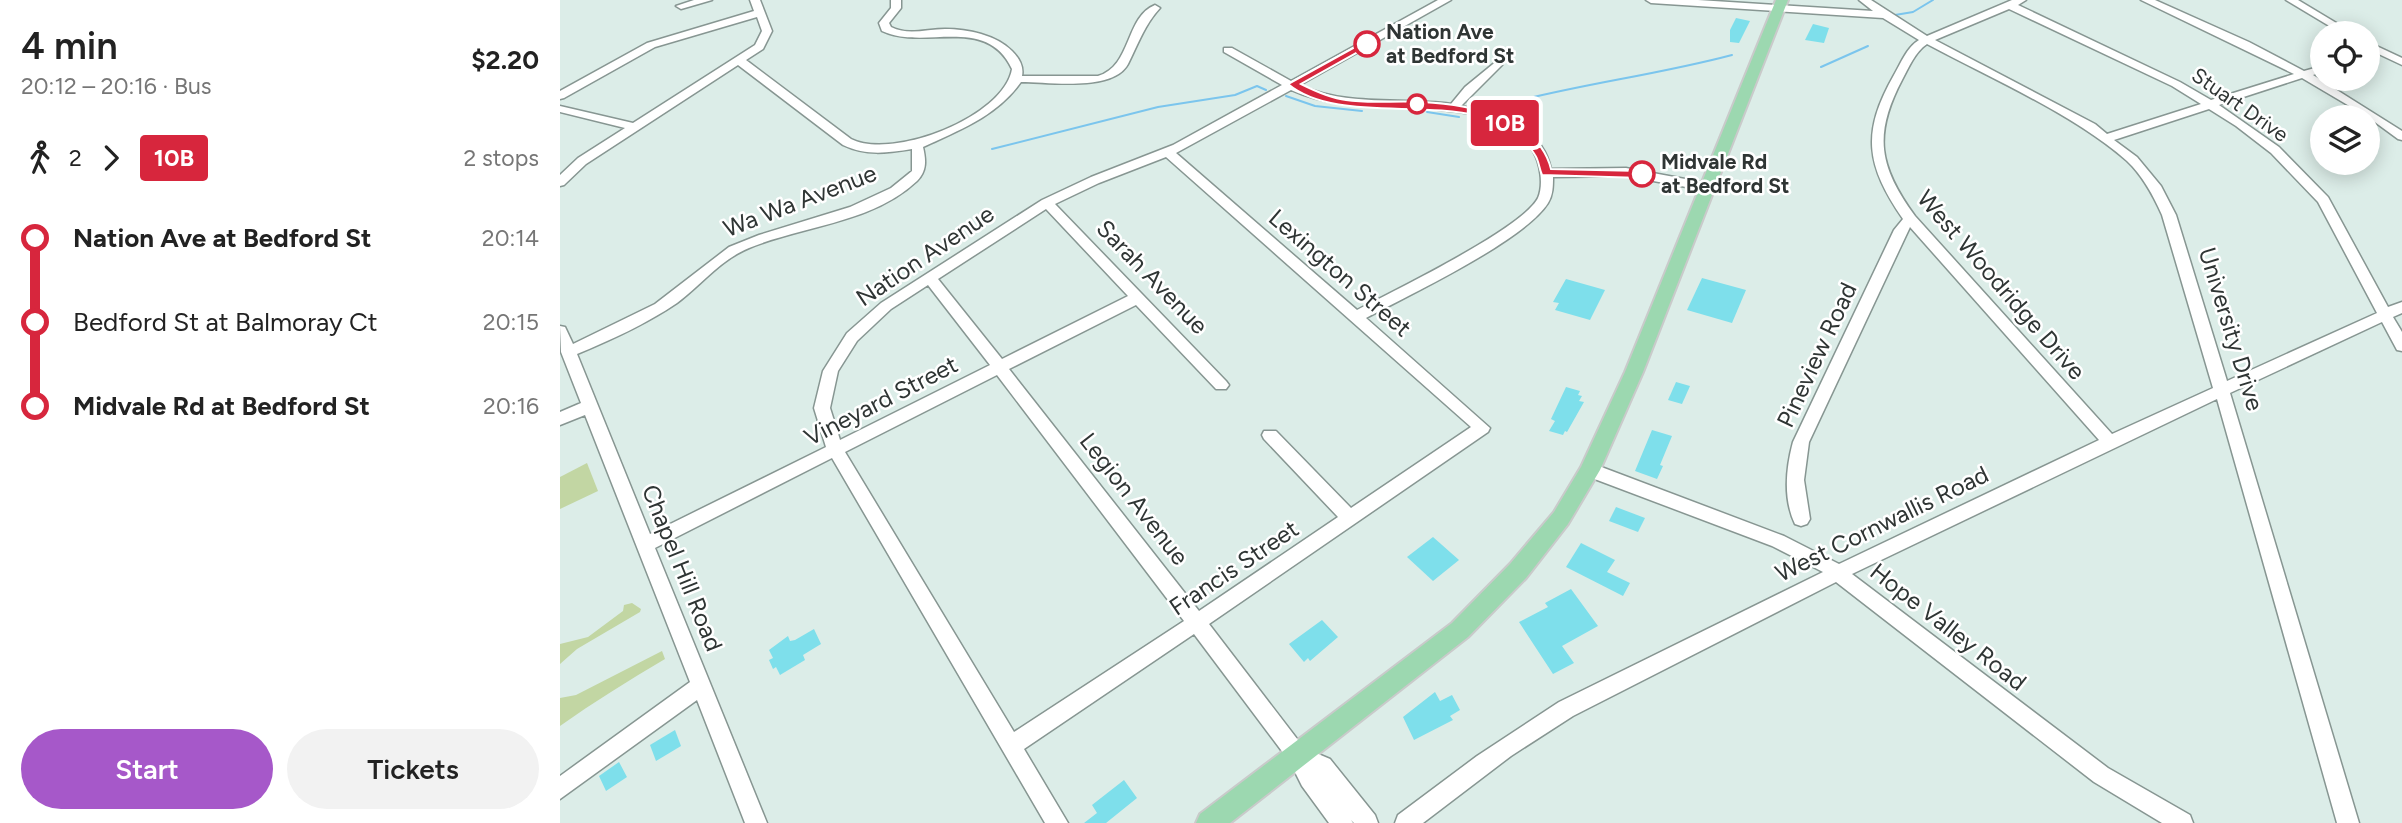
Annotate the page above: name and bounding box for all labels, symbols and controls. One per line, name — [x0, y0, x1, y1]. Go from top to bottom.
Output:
place label: Nation Ave at Bedford St — [1386, 19, 1514, 68]
map controls — [2310, 21, 2380, 175]
button: locate — [2310, 21, 2380, 91]
text: 4 min — [21, 23, 118, 69]
marker: Nation Ave at Bedford St — [1354, 31, 1380, 57]
text: $2.20 — [471, 44, 539, 76]
street label: Stuart Drive — [2187, 62, 2293, 147]
text: 20:12 – 20:16 · Bus — [21, 72, 212, 100]
unlabelled marker — [1407, 94, 1427, 114]
line badge: 10B — [1465, 100, 1545, 146]
button: layers — [2310, 105, 2380, 175]
text: 10B — [1485, 108, 1525, 137]
icon: walk — [21, 139, 59, 177]
icon: forward — [92, 139, 130, 177]
text: 10B — [154, 143, 194, 172]
text: 2 — [69, 144, 82, 172]
text: 2 stops — [463, 144, 539, 172]
place label: Midvale Rd at Bedford St — [1661, 149, 1789, 198]
street label: Wa Wa Avenue — [719, 158, 880, 243]
marker: Midvale Rd at Bedford St — [1629, 161, 1655, 187]
street label: West Woodridge Drive — [1911, 184, 2092, 385]
street label: Nation Avenue — [850, 199, 999, 312]
street label: Lexington Street — [1263, 203, 1418, 342]
street label: Sarah Avenue — [1091, 213, 1214, 340]
text: Nation Ave at Bedford St — [73, 222, 371, 254]
text: 20:14 — [482, 224, 539, 252]
street label: University Drive — [2193, 244, 2270, 414]
street label: Pineview Road — [1770, 278, 1863, 432]
text: Bedford St at Balmoray Ct — [73, 306, 378, 338]
text: 20:15 — [483, 308, 539, 336]
street label: Vineyard Street — [799, 349, 962, 452]
text: Midvale Rd at Bedford St — [73, 390, 370, 422]
text: 20:16 — [483, 392, 539, 420]
street label: Legion Avenue — [1074, 427, 1195, 571]
street label: West Cornwallis Road — [1771, 459, 1993, 588]
street label: Chapel Hill Road — [636, 480, 729, 655]
street label: Francis Street — [1164, 514, 1304, 621]
street label: Hope Valley Road — [1864, 557, 2032, 697]
button: Start — [21, 729, 273, 809]
button: Tickets — [287, 729, 539, 809]

